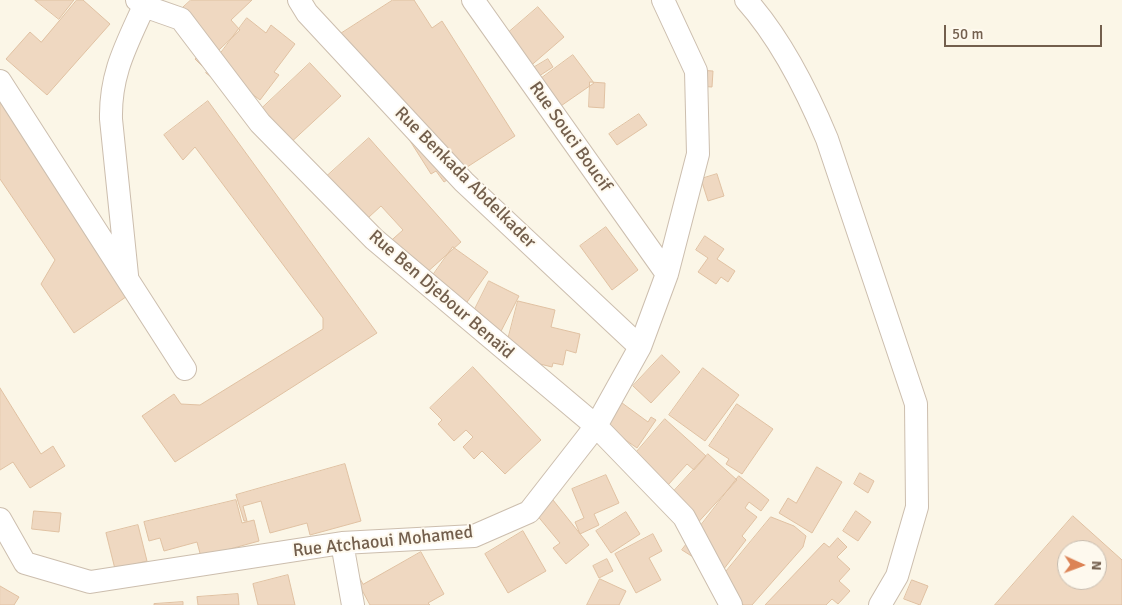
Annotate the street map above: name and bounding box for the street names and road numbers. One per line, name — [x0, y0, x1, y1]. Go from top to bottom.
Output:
street label: Rue Souci Boucif — [524, 78, 616, 196]
street label: Rue Benkada Abdelkader — [390, 103, 540, 253]
street label: Rue Ben Djebour Benaïd — [364, 226, 518, 364]
street label: Rue Atchaoui Mohamed — [292, 522, 474, 562]

